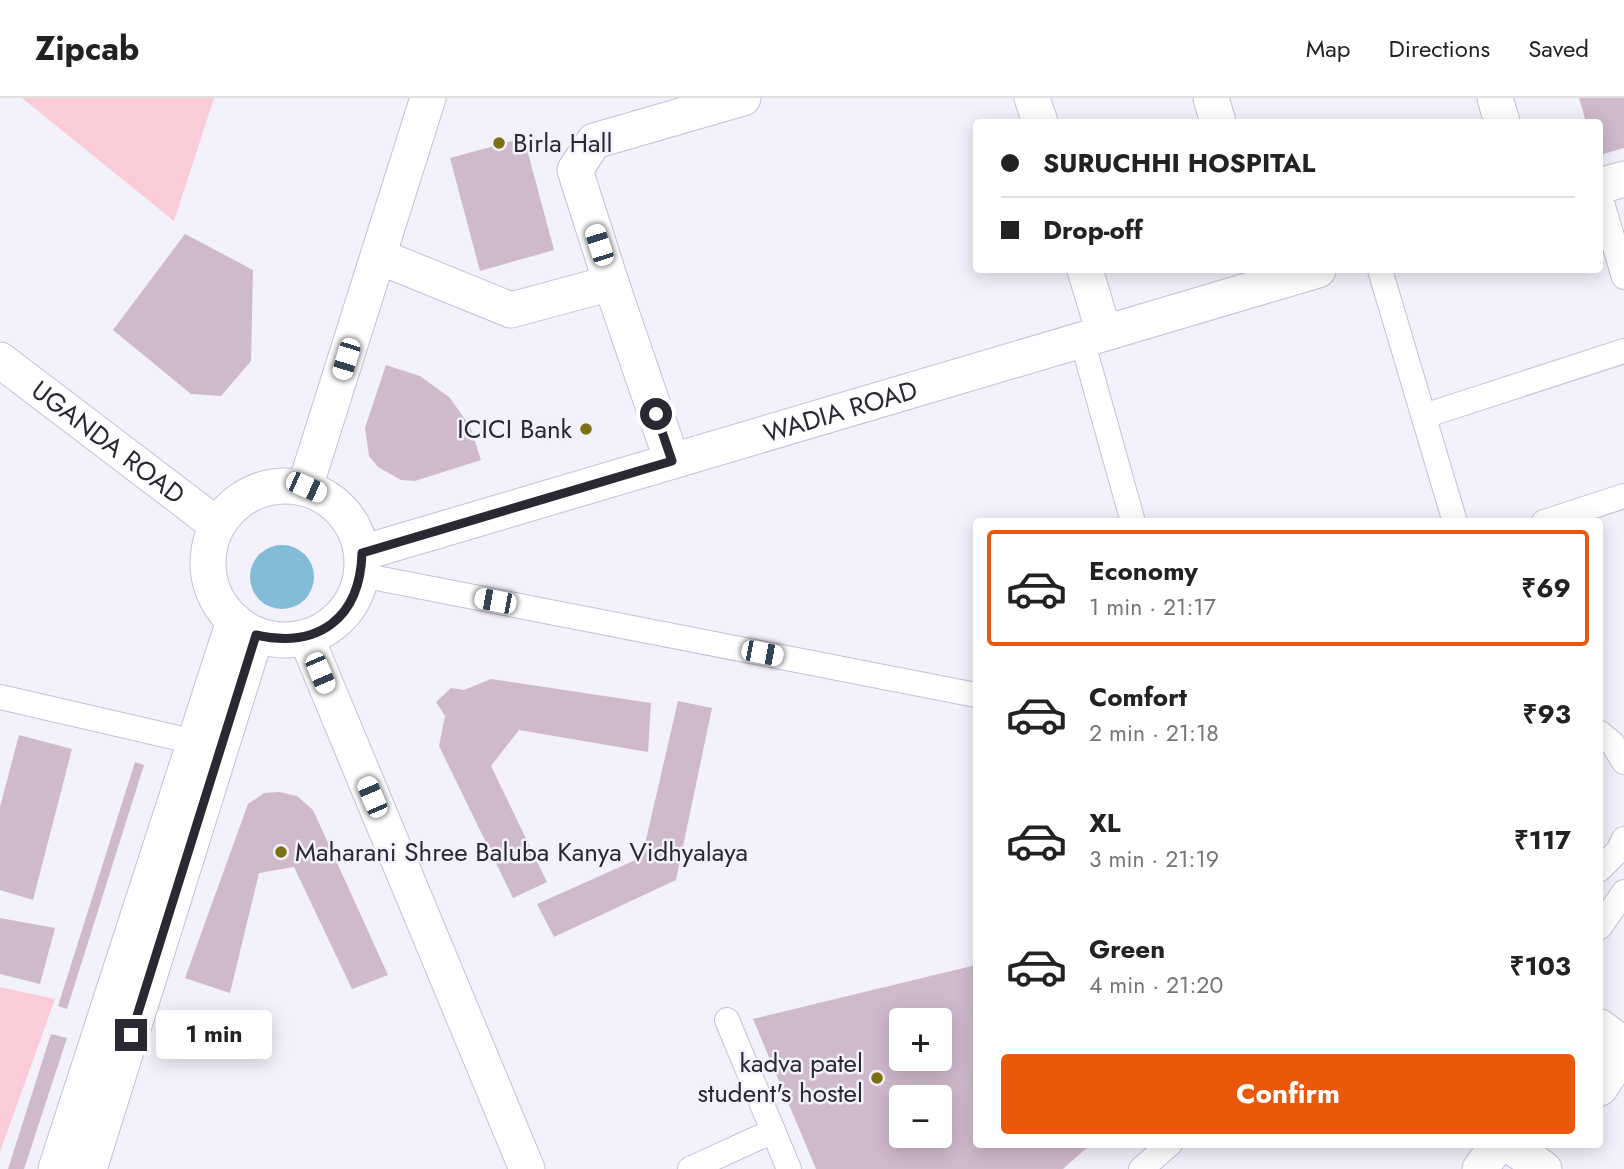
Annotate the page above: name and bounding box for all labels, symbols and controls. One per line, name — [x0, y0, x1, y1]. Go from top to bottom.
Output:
text: Zipcab — [35, 25, 139, 72]
text: Map — [1306, 31, 1351, 66]
text: Directions — [1389, 31, 1490, 66]
text: Saved — [1528, 31, 1589, 66]
place label: Birla Hall — [513, 124, 613, 162]
marker: Birla Hall — [491, 135, 507, 151]
text: SURUCHHI HOSPITAL — [1043, 144, 1315, 182]
text: Drop-off — [1043, 211, 1143, 249]
car — [583, 222, 616, 268]
car — [330, 336, 363, 382]
street label: UGANDA ROAD — [23, 371, 193, 513]
street label: WADIA ROAD — [759, 371, 922, 452]
route start — [640, 398, 672, 430]
place label: ICICI Bank — [457, 410, 573, 448]
marker: ICICI Bank — [578, 421, 594, 437]
car — [283, 469, 330, 505]
text: Economy — [1089, 552, 1198, 590]
icon: car — [1005, 557, 1068, 620]
text: ₹69 — [1521, 569, 1571, 607]
car — [473, 587, 518, 615]
text: 1 min · 21:17 — [1089, 590, 1216, 624]
car — [740, 639, 785, 667]
car — [303, 650, 338, 696]
text: Comfort — [1089, 678, 1187, 716]
icon: car — [1005, 683, 1068, 746]
text: ₹93 — [1523, 695, 1571, 733]
text: 2 min · 21:18 — [1089, 716, 1219, 750]
car — [355, 774, 390, 820]
text: XL — [1089, 804, 1121, 842]
icon: car — [1005, 809, 1068, 872]
text: ₹117 — [1514, 821, 1571, 859]
place label: Maharani Shree Baluba Kanya Vidhyalaya — [295, 833, 748, 871]
text: 3 min · 21:19 — [1089, 842, 1219, 876]
marker: Maharani Shree Baluba Kanya Vidhyalaya — [273, 844, 289, 860]
text: Green — [1089, 930, 1165, 968]
icon: car — [1005, 935, 1068, 998]
text: ₹103 — [1510, 947, 1571, 985]
text: 4 min · 21:20 — [1089, 968, 1223, 1002]
map controls — [889, 1008, 952, 1148]
button: + — [889, 1008, 952, 1071]
callout: 1 min — [156, 1010, 271, 1060]
text: 1 min — [185, 1017, 243, 1051]
route end — [115, 1019, 147, 1051]
place label: kadva patel student's hostel — [698, 1044, 863, 1112]
button: Confirm — [1001, 1054, 1575, 1134]
marker: kadva patel student's hostel — [869, 1070, 885, 1086]
button: − — [889, 1085, 952, 1148]

